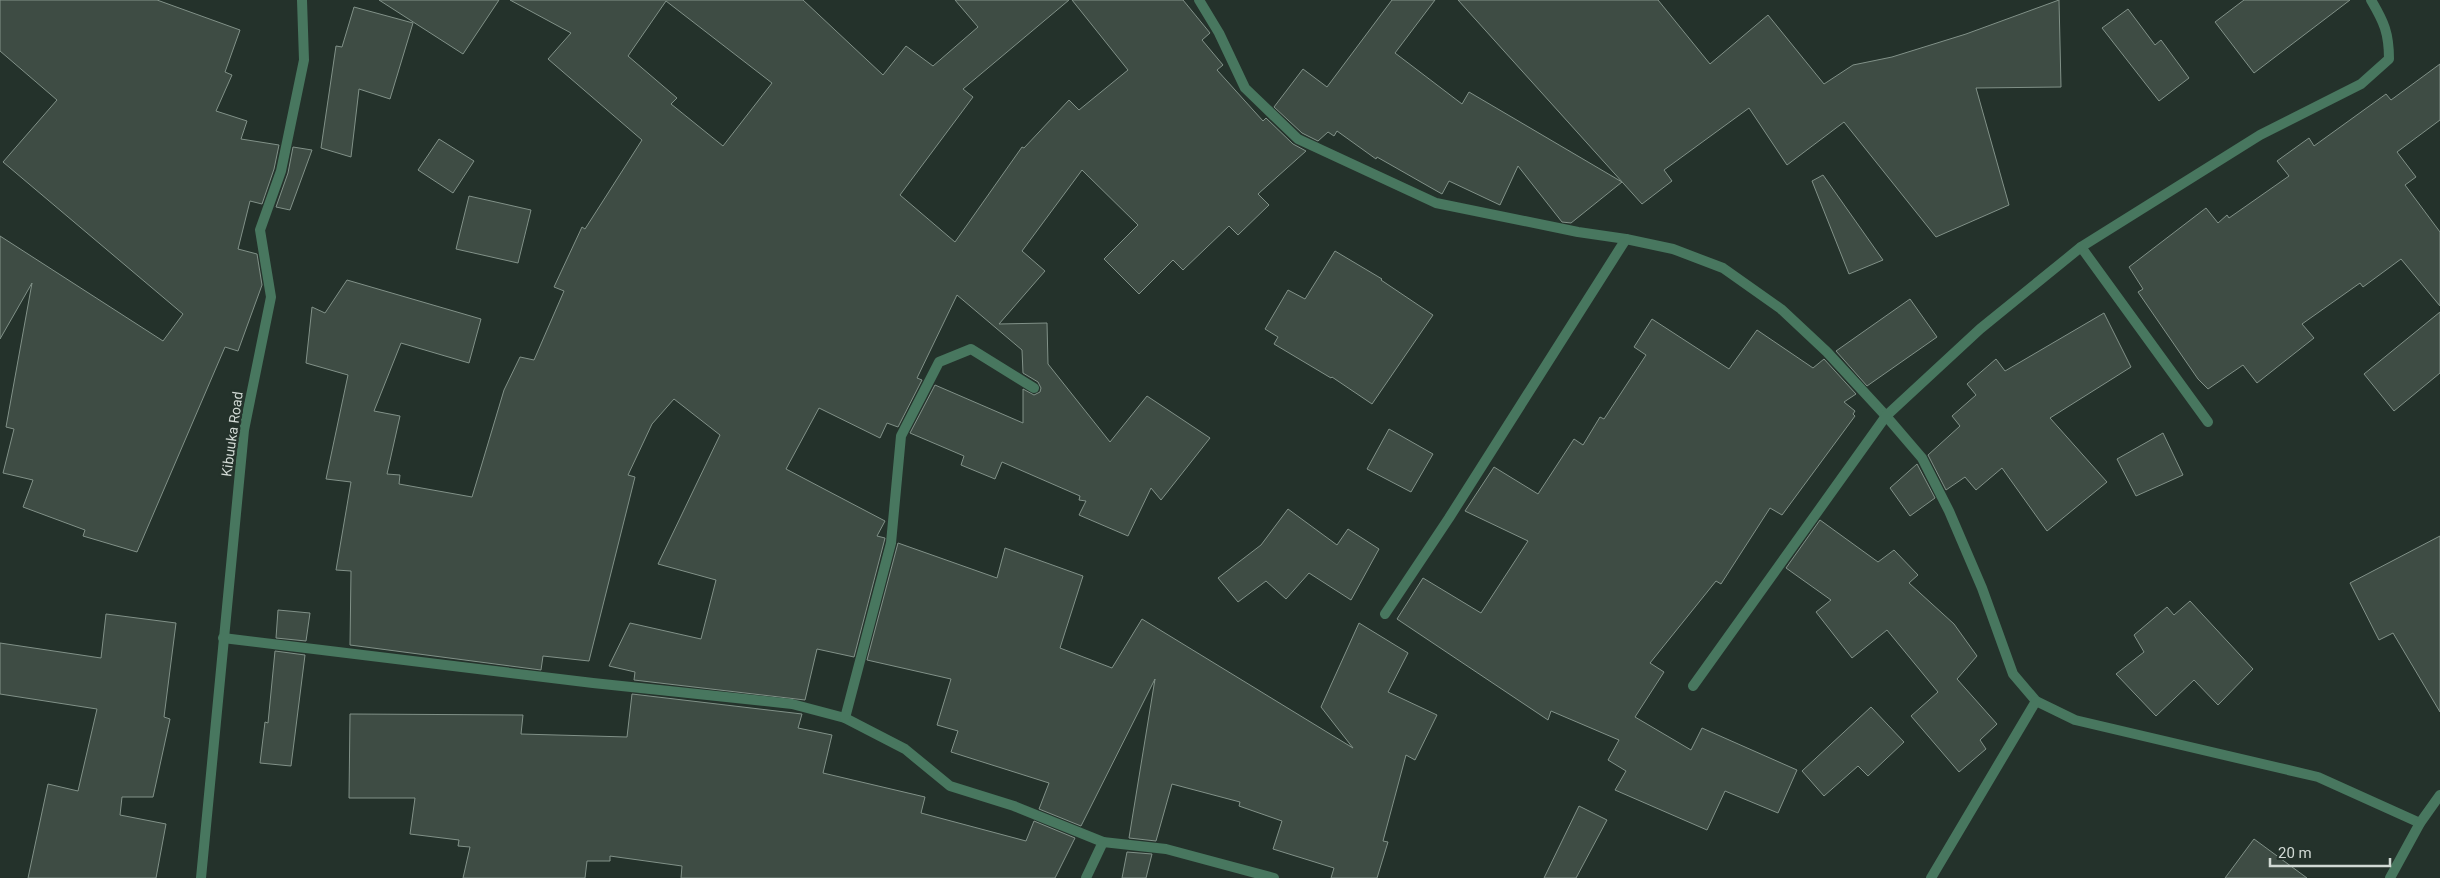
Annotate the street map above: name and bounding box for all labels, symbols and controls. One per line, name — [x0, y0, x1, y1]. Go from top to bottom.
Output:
street label: Kibuuka Road — [218, 390, 246, 478]
scale bar — [2270, 836, 2390, 868]
text: 20 m — [2278, 844, 2312, 862]

